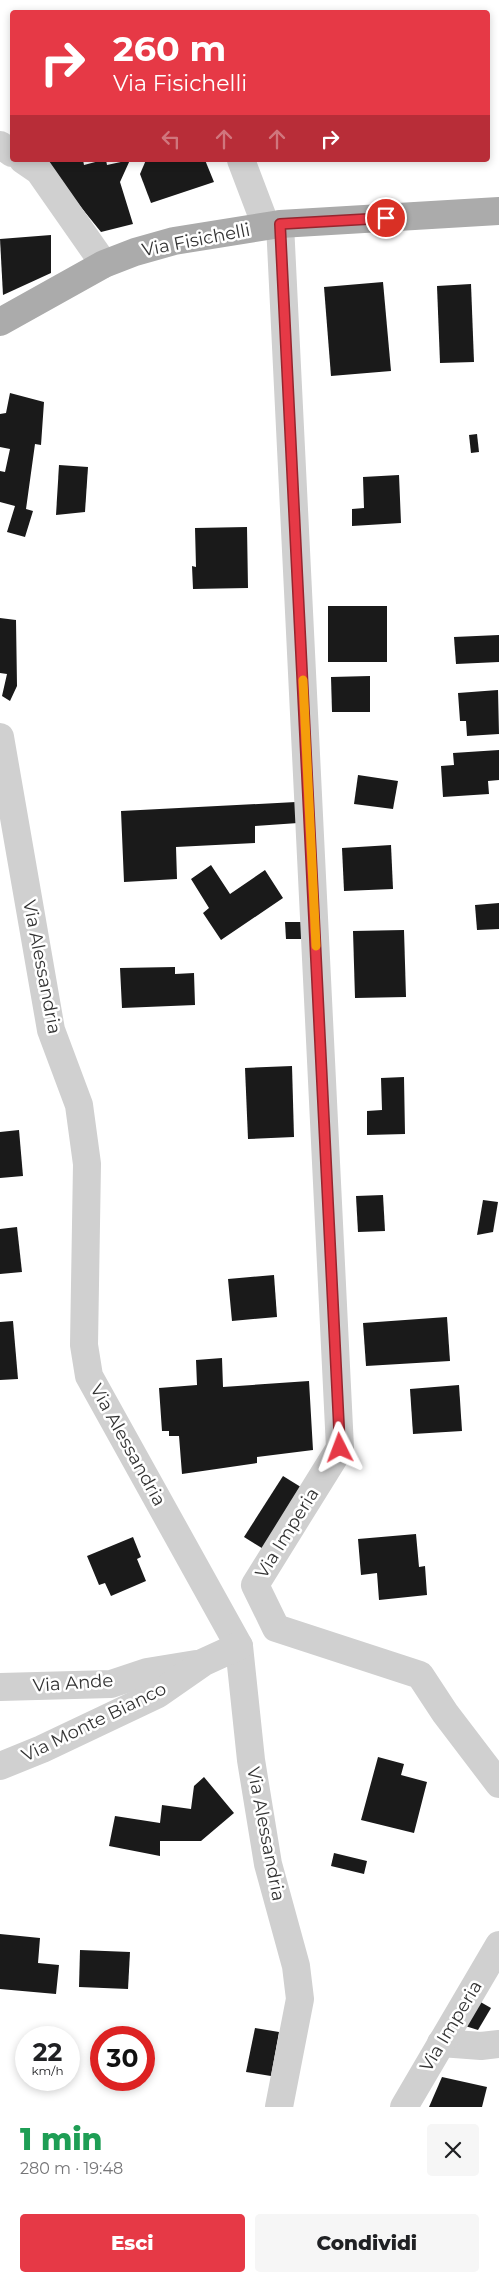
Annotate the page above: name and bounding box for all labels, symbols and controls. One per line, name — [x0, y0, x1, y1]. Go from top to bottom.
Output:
text: 260 m — [113, 27, 226, 70]
icon: right — [30, 30, 95, 95]
text: Via Fisichelli — [113, 70, 247, 97]
icon: left — [157, 125, 185, 153]
icon: ahead — [210, 125, 238, 153]
icon: ahead — [263, 125, 291, 153]
icon: right — [316, 125, 344, 153]
pin — [365, 197, 407, 239]
icon: arrive — [372, 204, 400, 232]
street label: Via Fisichelli — [140, 219, 252, 261]
street label: Via Alessandria — [18, 898, 66, 1036]
street label: Via Alessandria — [85, 1380, 171, 1510]
position arrow — [313, 1421, 365, 1473]
street label: Via Imperia — [250, 1484, 324, 1582]
street label: Via Ande — [32, 1669, 114, 1697]
street label: Via Monte Bianco — [18, 1677, 170, 1767]
street label: Via Alessandria — [242, 1765, 290, 1903]
street label: Via Imperia — [415, 1976, 487, 2076]
speed limit sign: 30 — [90, 2026, 155, 2091]
text: 22 — [33, 2037, 62, 2067]
text: km/h — [31, 2063, 64, 2078]
text: 1 min — [20, 2121, 103, 2158]
button: close — [427, 2124, 479, 2176]
text: 280 m · 19:48 — [20, 2159, 123, 2178]
button: Esci — [20, 2214, 245, 2272]
button: Condividi — [255, 2214, 479, 2272]

